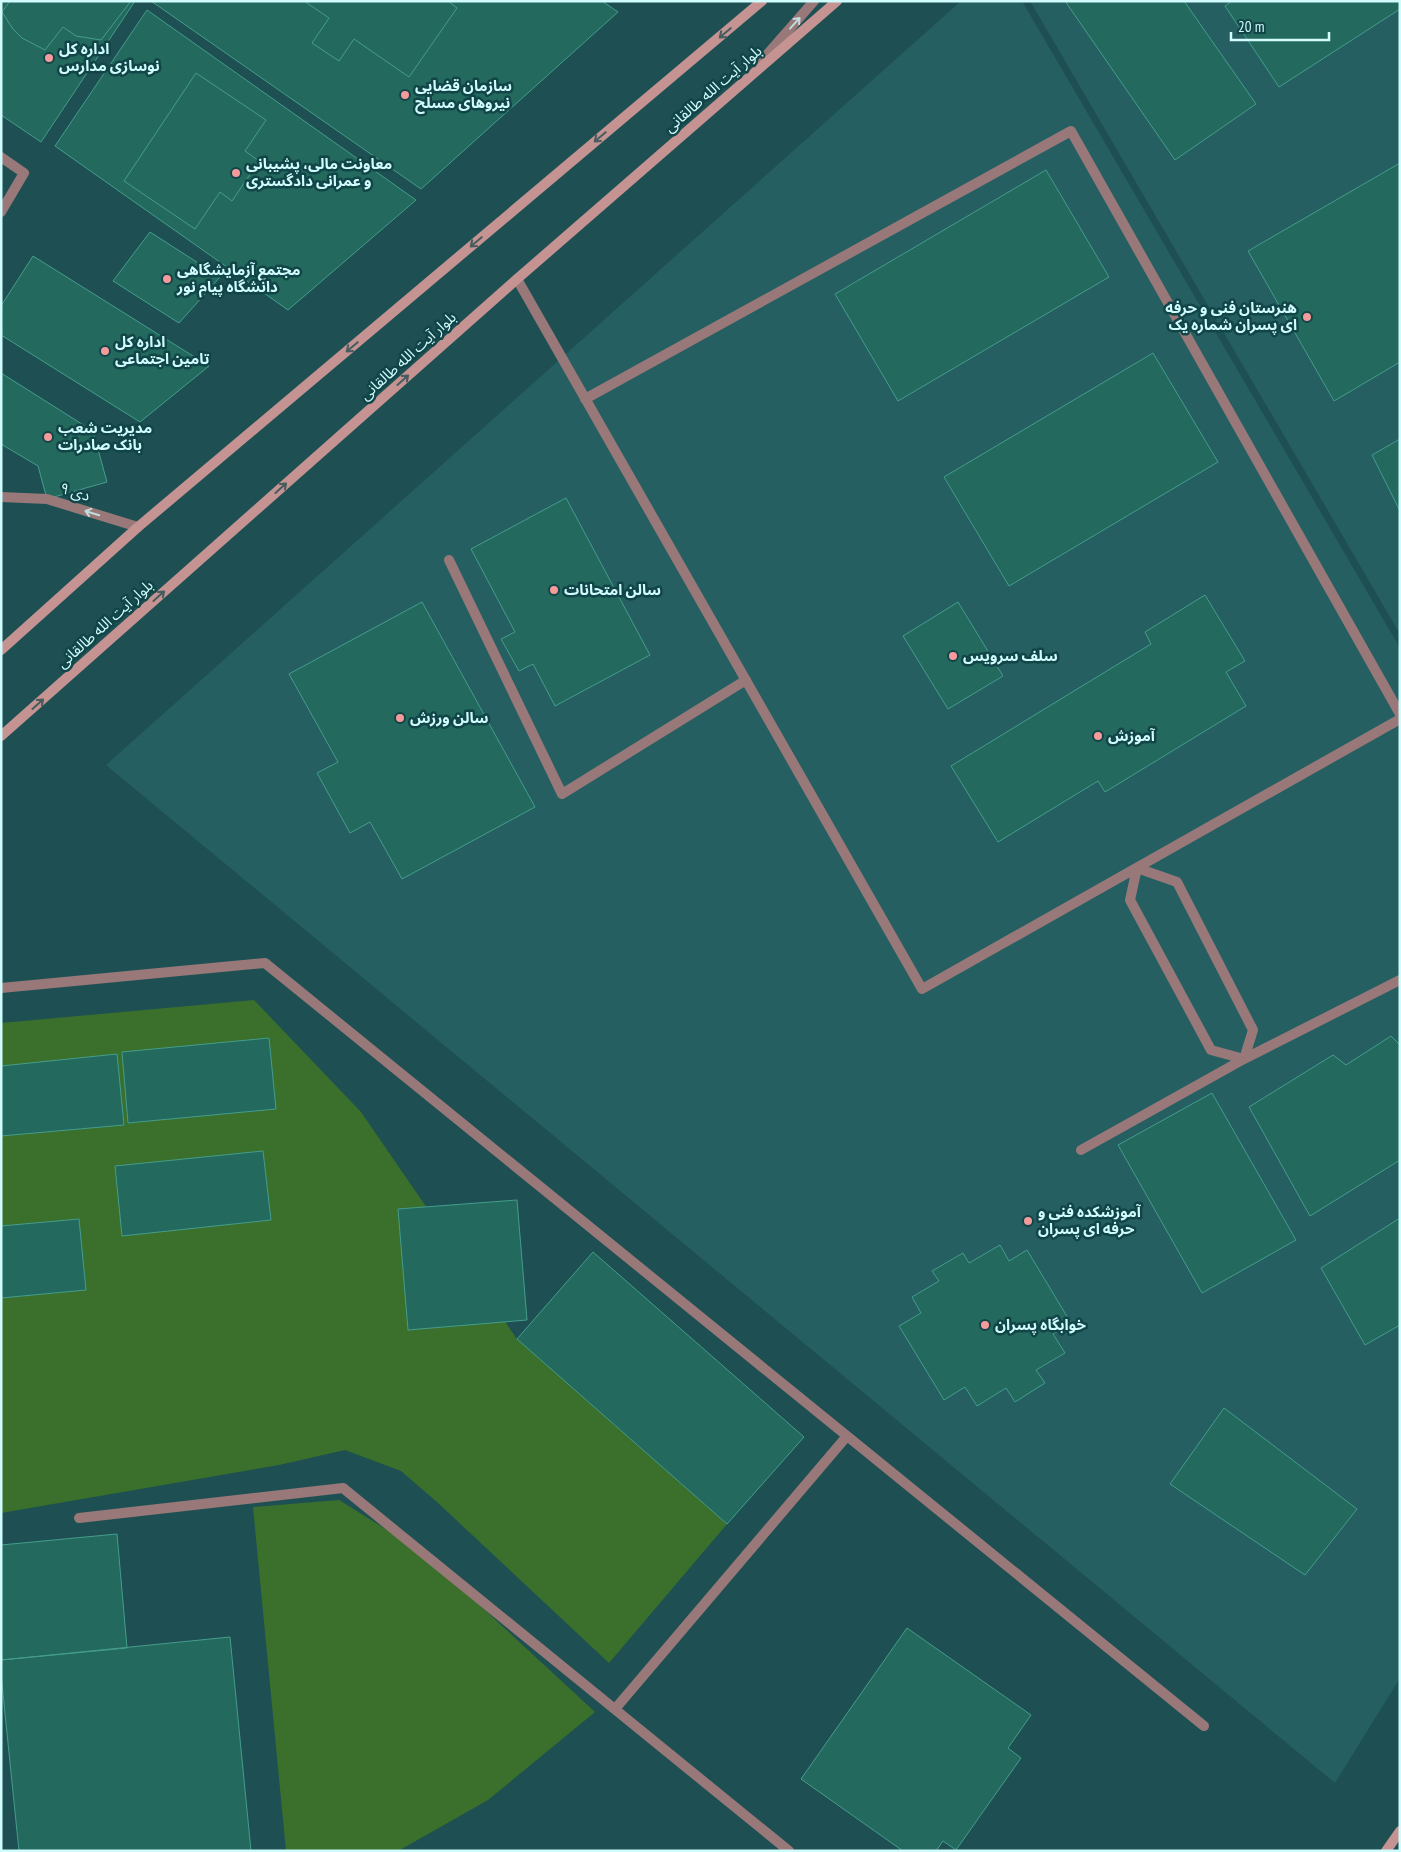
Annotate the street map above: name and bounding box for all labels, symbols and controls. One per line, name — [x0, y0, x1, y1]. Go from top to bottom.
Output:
scale bar — [1231, 10, 1328, 42]
one-way arrow — [789, 17, 801, 30]
text: 20 m — [1238, 17, 1264, 36]
one-way arrow — [718, 27, 731, 38]
place label: اداره کل نوسازی مدارس — [59, 39, 160, 75]
street label: بلوار آیت الله طالقانی — [660, 41, 765, 136]
marker: اداره کل نوسازی مدارس — [43, 52, 55, 64]
place label: سازمان قضایی نیروهای مسلح — [415, 76, 512, 114]
marker: سازمان قضایی نیروهای مسلح — [399, 89, 411, 101]
one-way arrow — [594, 132, 607, 143]
place label: معاونت مالی، پشیبانی و عمرانی دادگستری — [246, 154, 392, 190]
marker: معاونت مالی، پشیبانی و عمرانی دادگستری — [230, 167, 242, 179]
one-way arrow — [470, 237, 483, 248]
place label: مجتمع آزمایشگاهی دانشگاه پیام نور — [176, 260, 300, 298]
marker: مجتمع آزمایشگاهی دانشگاه پیام نور — [161, 273, 173, 285]
place label: هنرستان فنی و حرفه ای پسران شماره یک — [1165, 298, 1297, 335]
street label: بلوار آیت الله طالقانی — [356, 307, 460, 404]
marker: هنرستان فنی و حرفه ای پسران شماره یک — [1301, 311, 1313, 323]
place label: اداره کل تامین اجتماعی — [115, 332, 210, 368]
one-way arrow — [346, 341, 359, 352]
marker: اداره کل تامین اجتماعی — [99, 345, 111, 357]
one-way arrow — [396, 375, 409, 386]
place label: مدیریت شعب بانک صادرات — [58, 418, 152, 454]
marker: مدیریت شعب بانک صادرات — [42, 431, 54, 443]
street label: ۹ دی — [58, 478, 92, 505]
one-way arrow — [274, 482, 287, 494]
one-way arrow — [84, 507, 100, 517]
street label: بلوار آیت الله طالقانی — [53, 575, 157, 672]
place label: سالن امتحانات — [564, 580, 661, 599]
marker: سالن امتحانات — [548, 584, 560, 596]
one-way arrow — [153, 590, 166, 602]
place label: سلف سرویس — [963, 646, 1058, 665]
marker: سلف سرویس — [947, 650, 959, 662]
one-way arrow — [31, 698, 44, 710]
place label: سالن ورزش — [410, 708, 488, 727]
marker: سالن ورزش — [394, 712, 406, 724]
place label: آموزش — [1108, 726, 1156, 745]
marker: آموزش — [1092, 730, 1104, 742]
place label: آموزشکده فنی و حرفه ای پسران — [1038, 1202, 1142, 1239]
marker: آموزشکده فنی و حرفه ای پسران — [1022, 1215, 1034, 1227]
place label: خوابگاه پسران — [995, 1315, 1086, 1335]
marker: خوابگاه پسران — [979, 1319, 991, 1331]

